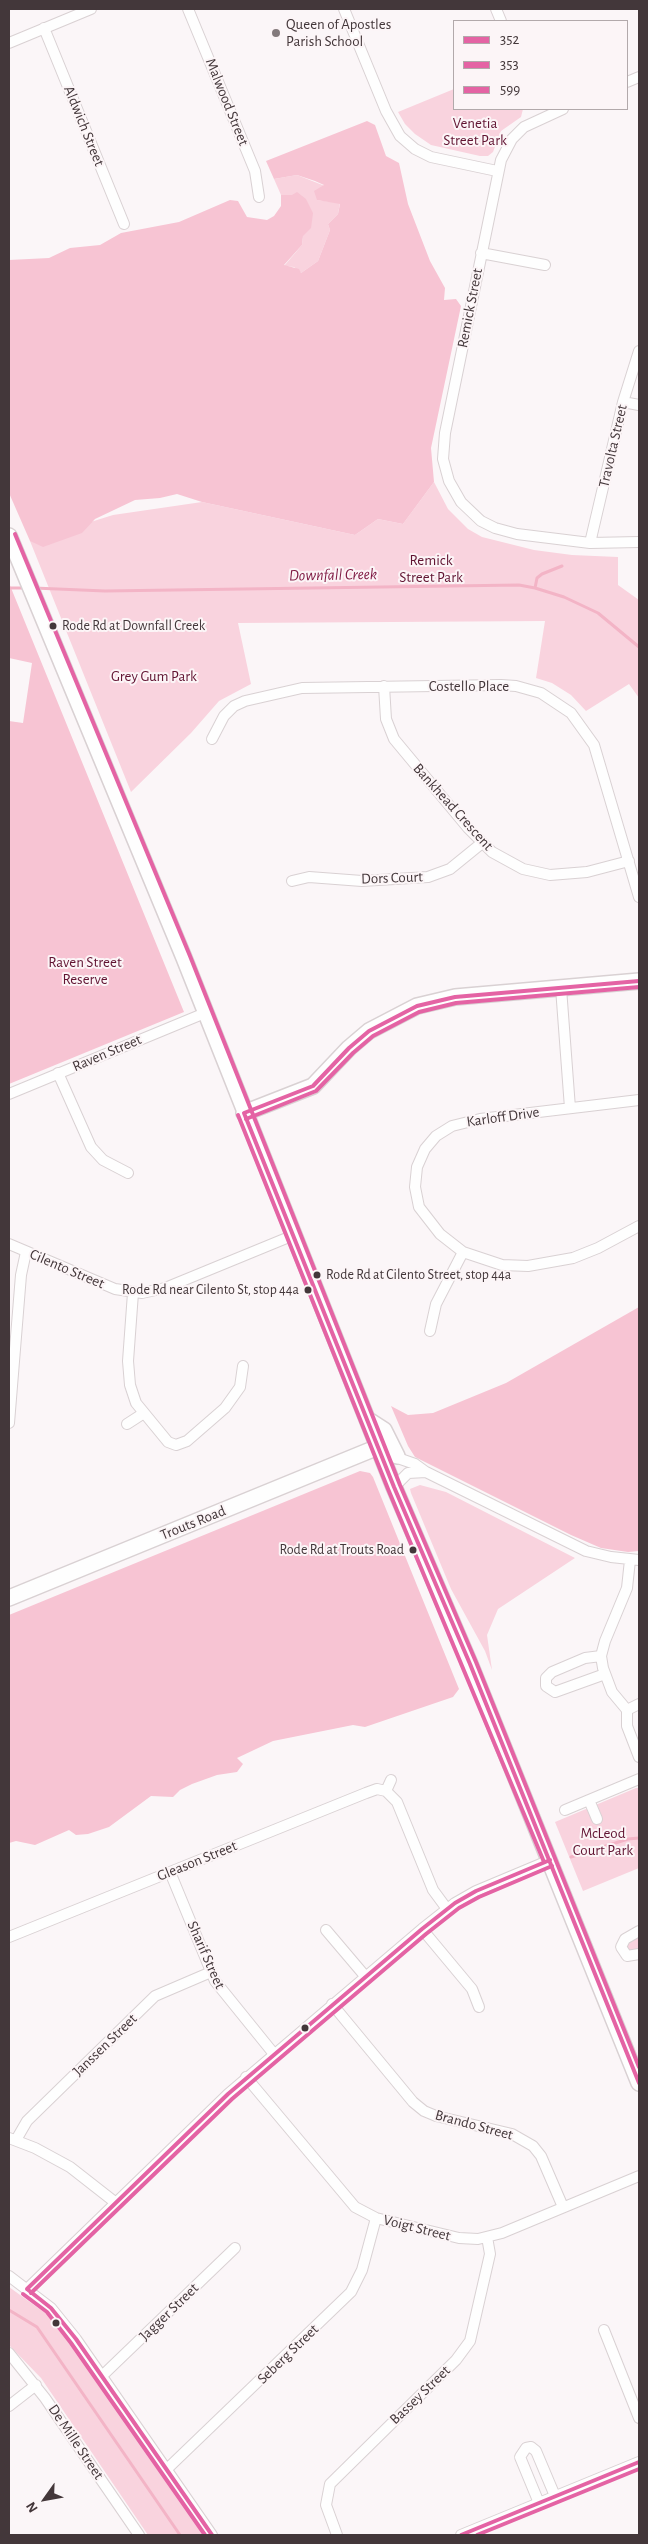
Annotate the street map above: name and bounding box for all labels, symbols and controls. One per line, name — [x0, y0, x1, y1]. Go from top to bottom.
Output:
place label: Queen of Apostles Parish School — [286, 15, 391, 50]
legend — [453, 20, 628, 110]
marker: Queen of Apostles Parish School — [270, 27, 282, 39]
text: 352 — [500, 32, 519, 47]
street label: Malwood Street — [201, 56, 253, 148]
text: 353 — [500, 57, 519, 72]
text: 599 — [500, 82, 520, 97]
street label: Aldwich Street — [60, 83, 108, 169]
park label: Venetia Street Park — [443, 114, 507, 149]
street label: Remick Street — [453, 267, 487, 349]
street label: Travolta Street — [595, 403, 631, 489]
park label: Remick Street Park — [399, 551, 463, 586]
water label: Downfall Creek — [289, 565, 377, 585]
place label: Rode Rd at Downfall Creek — [62, 618, 205, 634]
marker: Rode Rd at Downfall Creek — [48, 621, 58, 631]
park label: Grey Gum Park — [111, 667, 197, 685]
street label: Costello Place — [429, 677, 509, 695]
street label: Bankhead Crescent — [409, 760, 497, 854]
street label: Dors Court — [361, 868, 423, 888]
park label: Raven Street Reserve — [48, 953, 122, 988]
street label: Raven Street — [70, 1030, 144, 1076]
street label: Karloff Drive — [465, 1103, 541, 1131]
street label: Cilento Street — [27, 1245, 107, 1293]
place label: Rode Rd at Cilento Street, stop 44a — [326, 1267, 511, 1283]
marker: Rode Rd at Cilento Street, stop 44a — [312, 1270, 322, 1280]
place label: Rode Rd near Cilento St, stop 44a — [122, 1282, 299, 1298]
marker: Rode Rd near Cilento St, stop 44a — [303, 1285, 313, 1295]
street label: Trouts Road — [158, 1502, 228, 1544]
place label: Rode Rd at Trouts Road — [279, 1542, 404, 1558]
marker: Rode Rd at Trouts Road — [408, 1545, 418, 1555]
park label: McLeod Court Park — [573, 1824, 633, 1859]
street label: Gleason Street — [154, 1837, 240, 1885]
street label: Sharif Street — [183, 1918, 229, 1992]
street label: Janssen Street — [69, 2010, 141, 2080]
unlabelled marker — [300, 2023, 310, 2033]
street label: Brando Street — [433, 2106, 515, 2144]
street label: Voigt Street — [382, 2211, 452, 2245]
street label: Jagger Street — [136, 2279, 202, 2345]
unlabelled marker — [51, 2318, 61, 2328]
street label: Seberg Street — [254, 2320, 322, 2388]
street label: Bassey Street — [386, 2362, 454, 2428]
street label: De Mille Street — [44, 2401, 108, 2483]
north arrow — [20, 2474, 70, 2524]
text: N — [24, 2499, 41, 2515]

